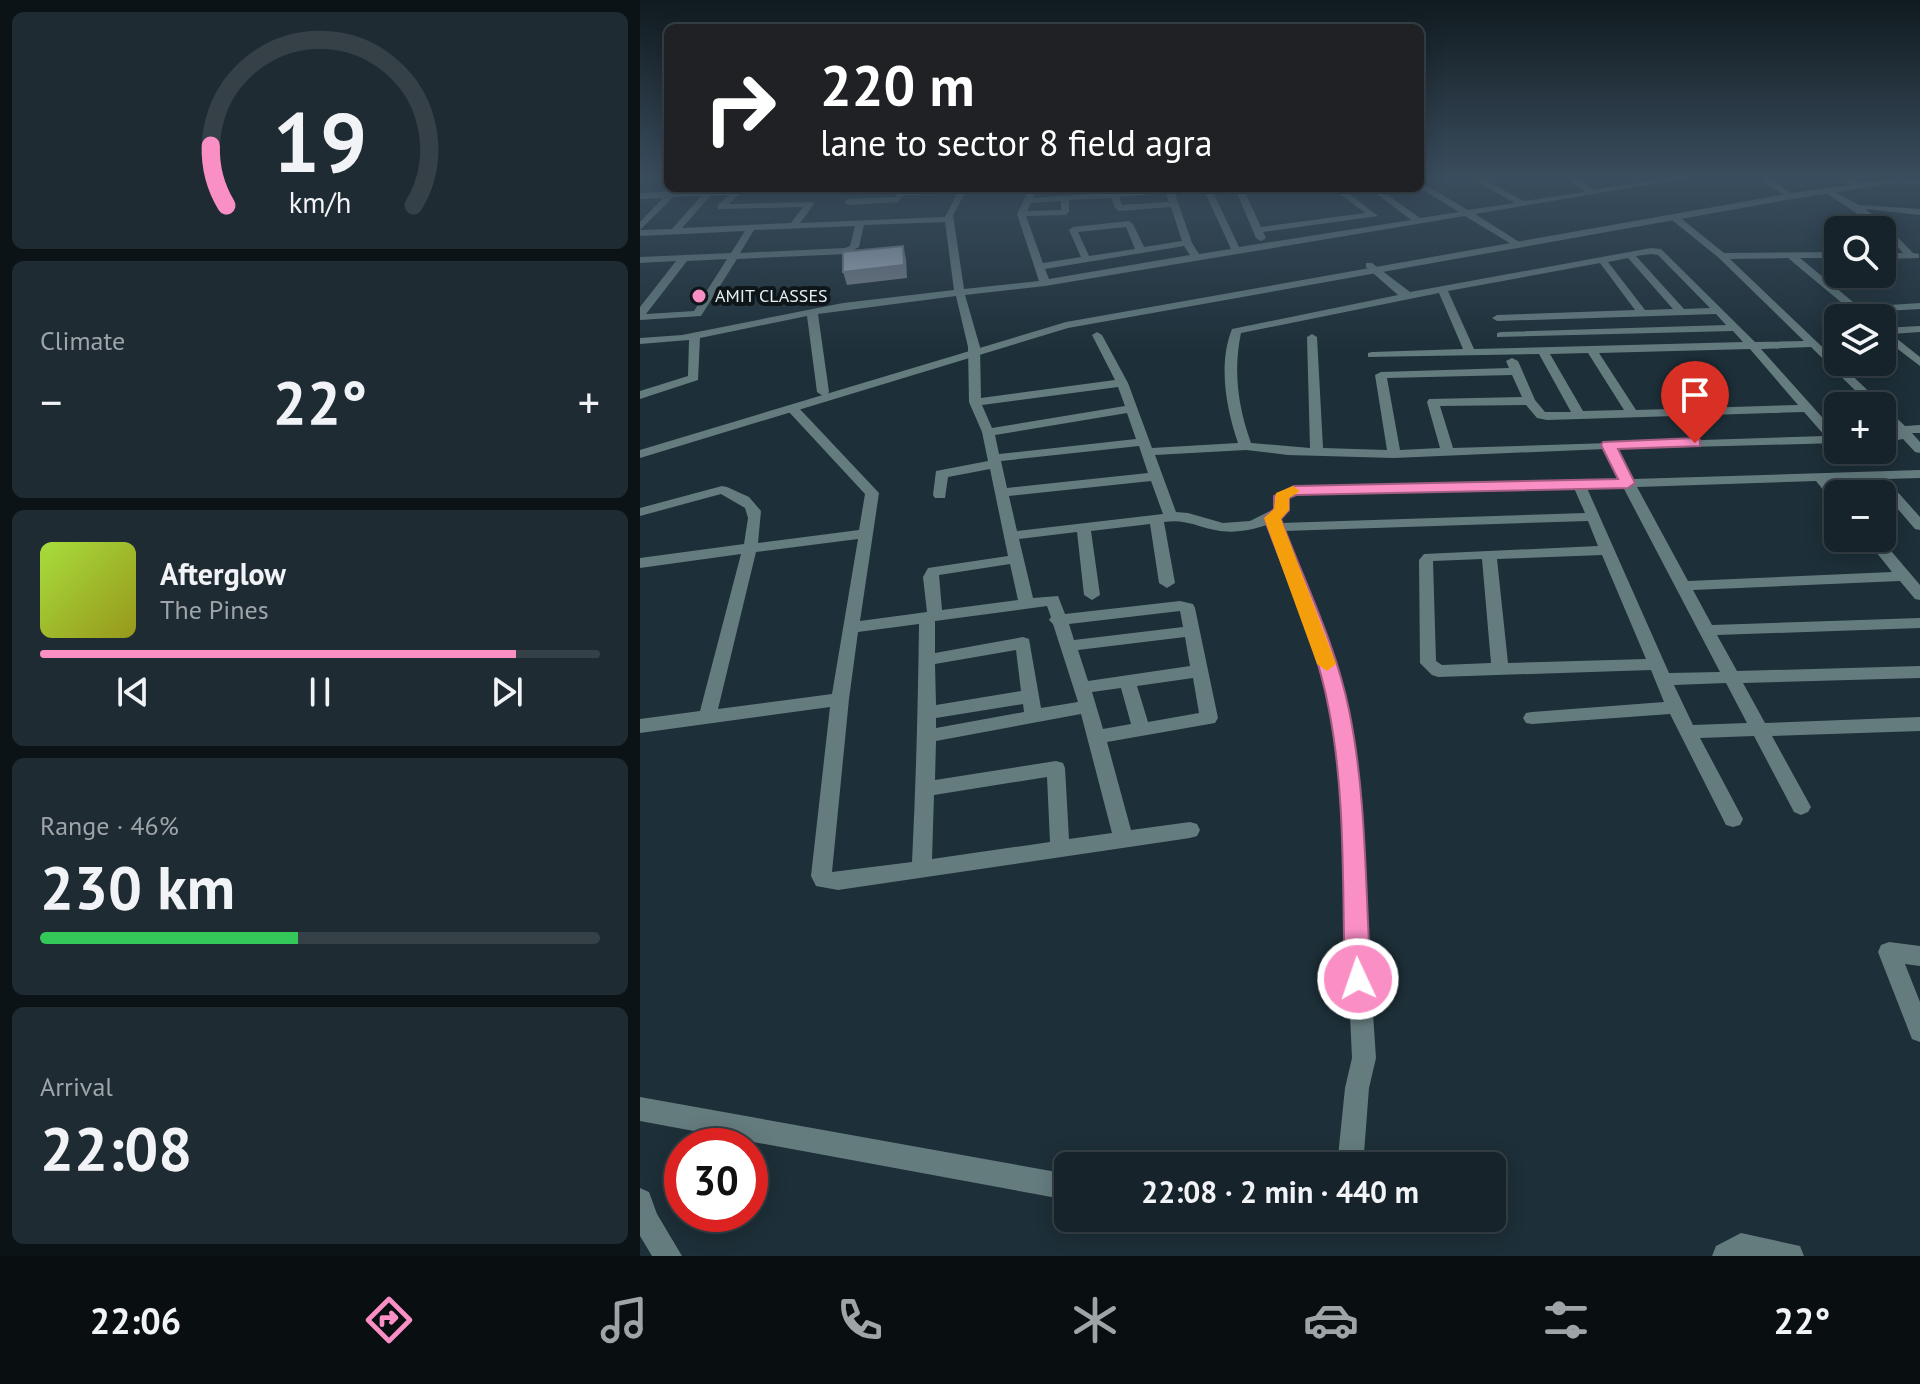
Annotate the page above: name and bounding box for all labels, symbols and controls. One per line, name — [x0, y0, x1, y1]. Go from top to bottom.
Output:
text: 220 m — [820, 49, 975, 121]
icon: right — [688, 56, 792, 160]
text: 19 — [273, 87, 367, 195]
text: lane to sector 8 field agra — [820, 119, 1213, 166]
text: km/h — [289, 185, 351, 222]
map controls — [1824, 216, 1896, 552]
button: search — [1824, 216, 1896, 288]
place label: AMIT CLASSES — [715, 284, 828, 307]
marker: AMIT CLASSES — [690, 287, 708, 305]
button: layers — [1824, 304, 1896, 376]
text: Climate — [40, 324, 125, 357]
pin — [1661, 361, 1729, 443]
text: 22° — [273, 363, 367, 441]
text: − — [40, 373, 62, 430]
text: + — [578, 373, 600, 430]
icon: arrive — [1673, 373, 1717, 417]
button: + — [1824, 392, 1896, 464]
button: − — [1824, 480, 1896, 552]
text: Afterglow — [160, 554, 286, 593]
text: The Pines — [160, 593, 269, 626]
icon: previous — [111, 670, 155, 714]
icon: pause — [298, 670, 342, 714]
icon: next — [485, 670, 529, 714]
text: Range · 46% — [40, 809, 179, 842]
text: 230 km — [40, 848, 235, 926]
position arrow — [1316, 937, 1400, 1021]
text: Arrival — [40, 1070, 113, 1103]
text: 22:08 — [40, 1109, 192, 1187]
speed limit sign: 30 — [664, 1128, 768, 1232]
text: 22:08 · 2 min · 440 m — [1141, 1172, 1419, 1211]
icon: directions — [361, 1292, 417, 1348]
icon: music — [596, 1292, 652, 1348]
icon: phone — [832, 1292, 888, 1348]
icon: climate — [1067, 1292, 1123, 1348]
icon: car — [1303, 1292, 1359, 1348]
icon: filters — [1538, 1292, 1594, 1348]
text: 22:06 — [90, 1297, 181, 1344]
text: 22° — [1774, 1297, 1830, 1344]

